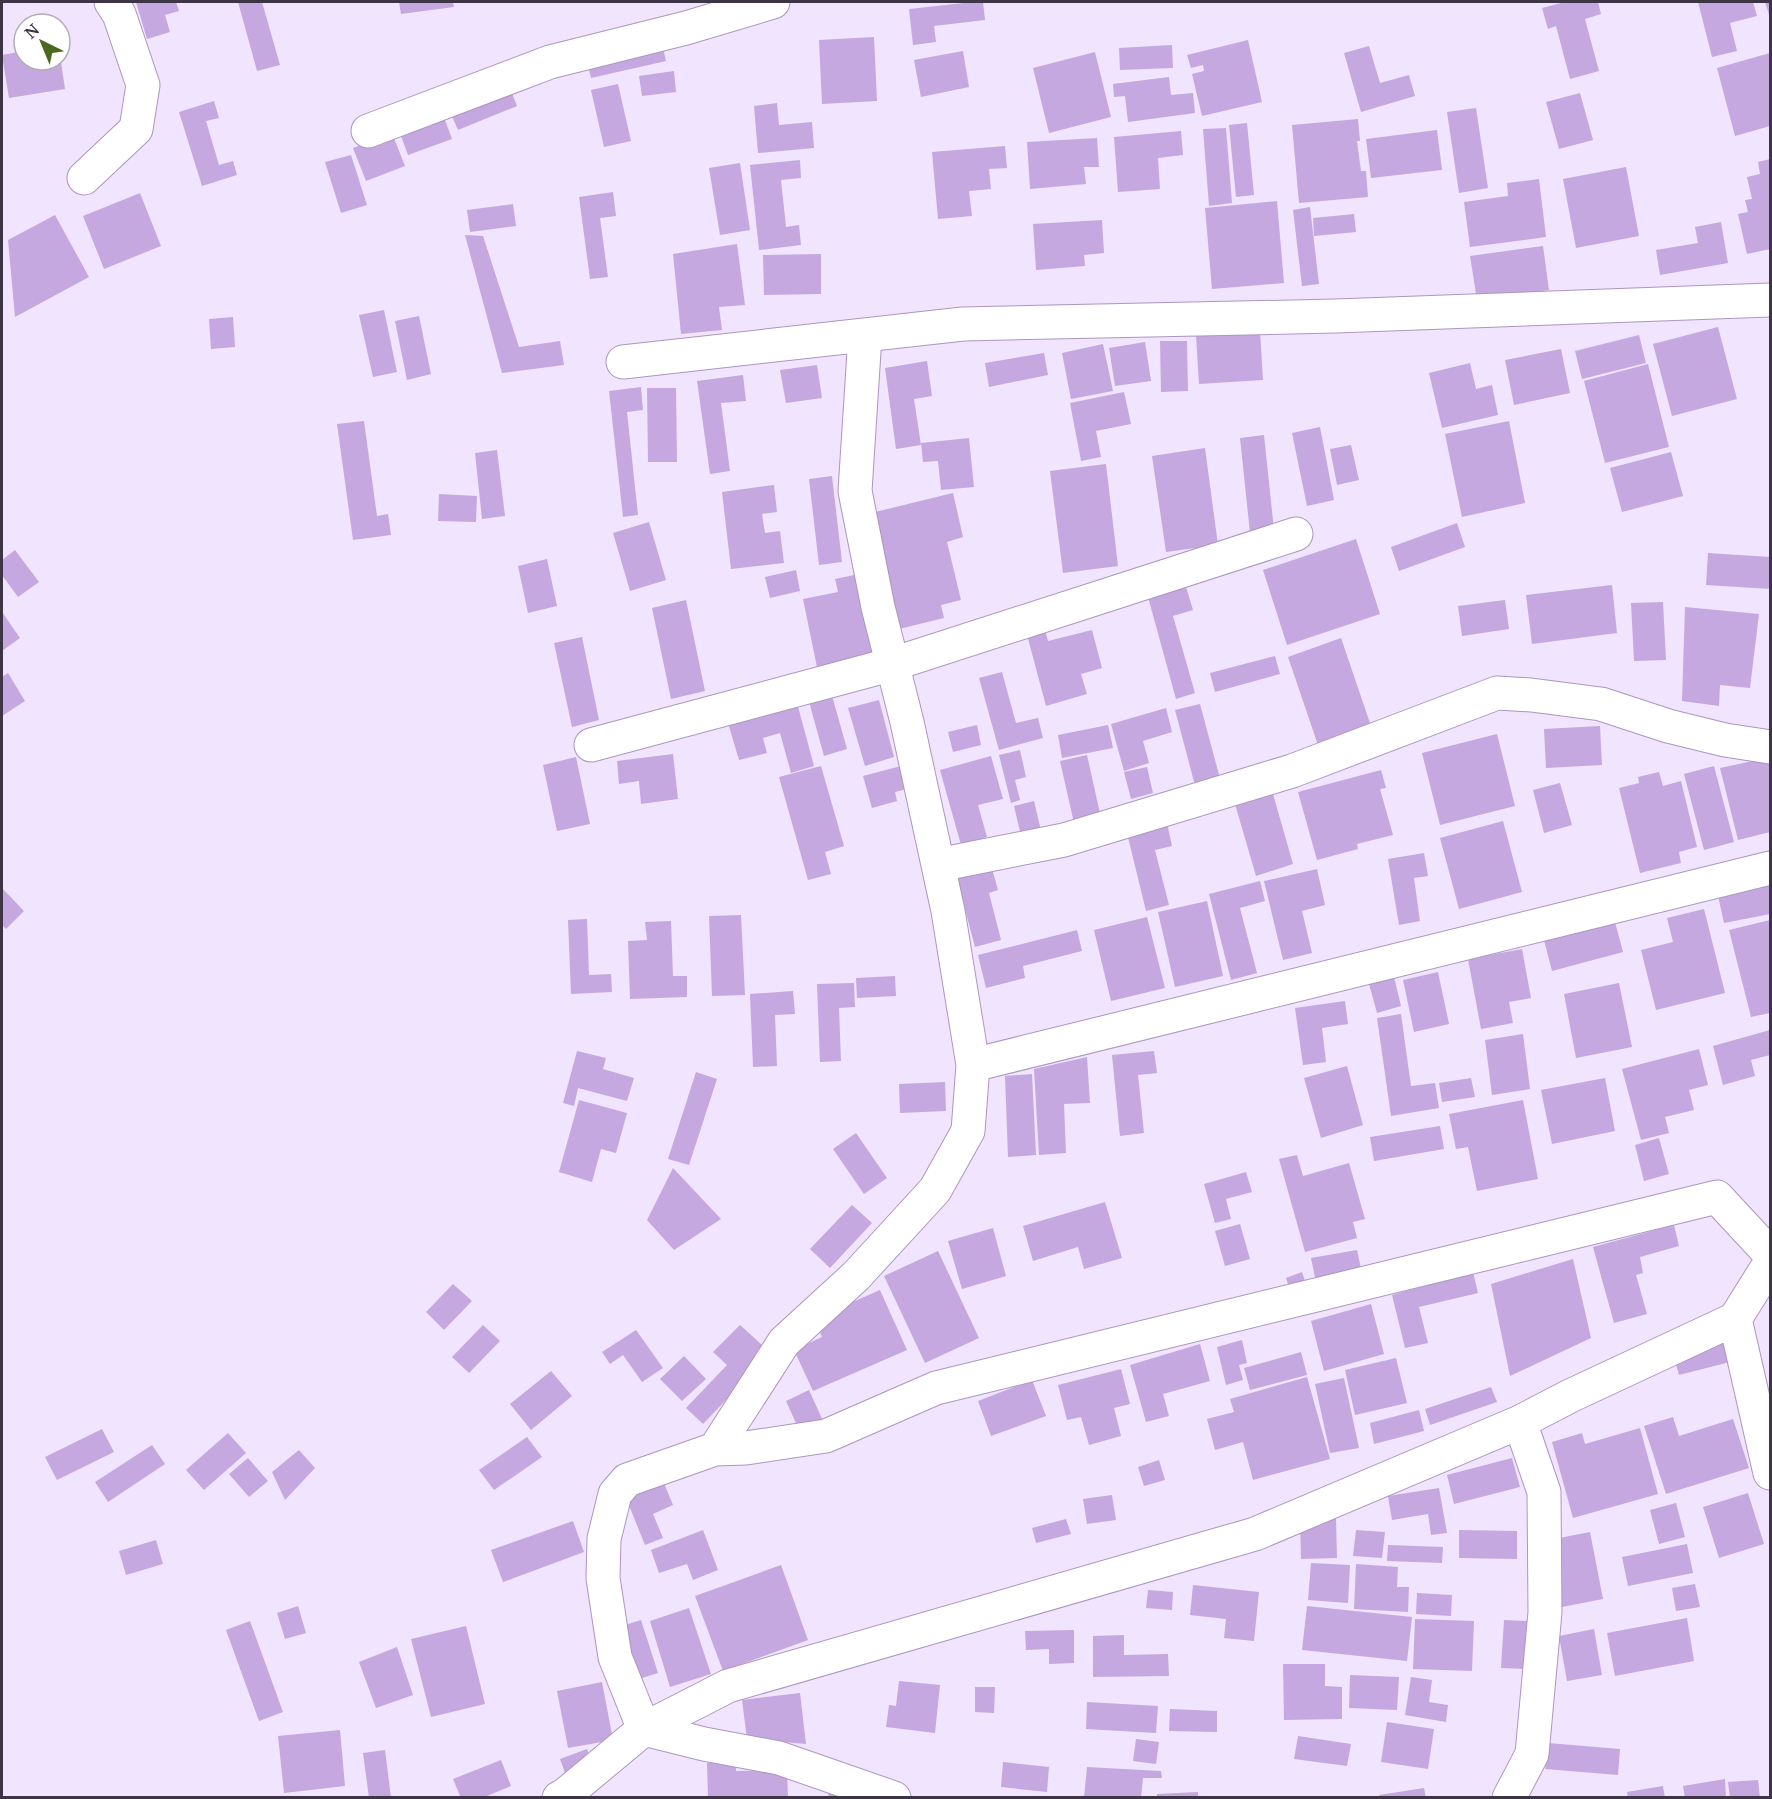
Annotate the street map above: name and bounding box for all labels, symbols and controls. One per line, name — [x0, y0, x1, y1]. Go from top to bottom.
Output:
north arrow — [12, 12, 72, 72]
text: N — [20, 18, 44, 43]

